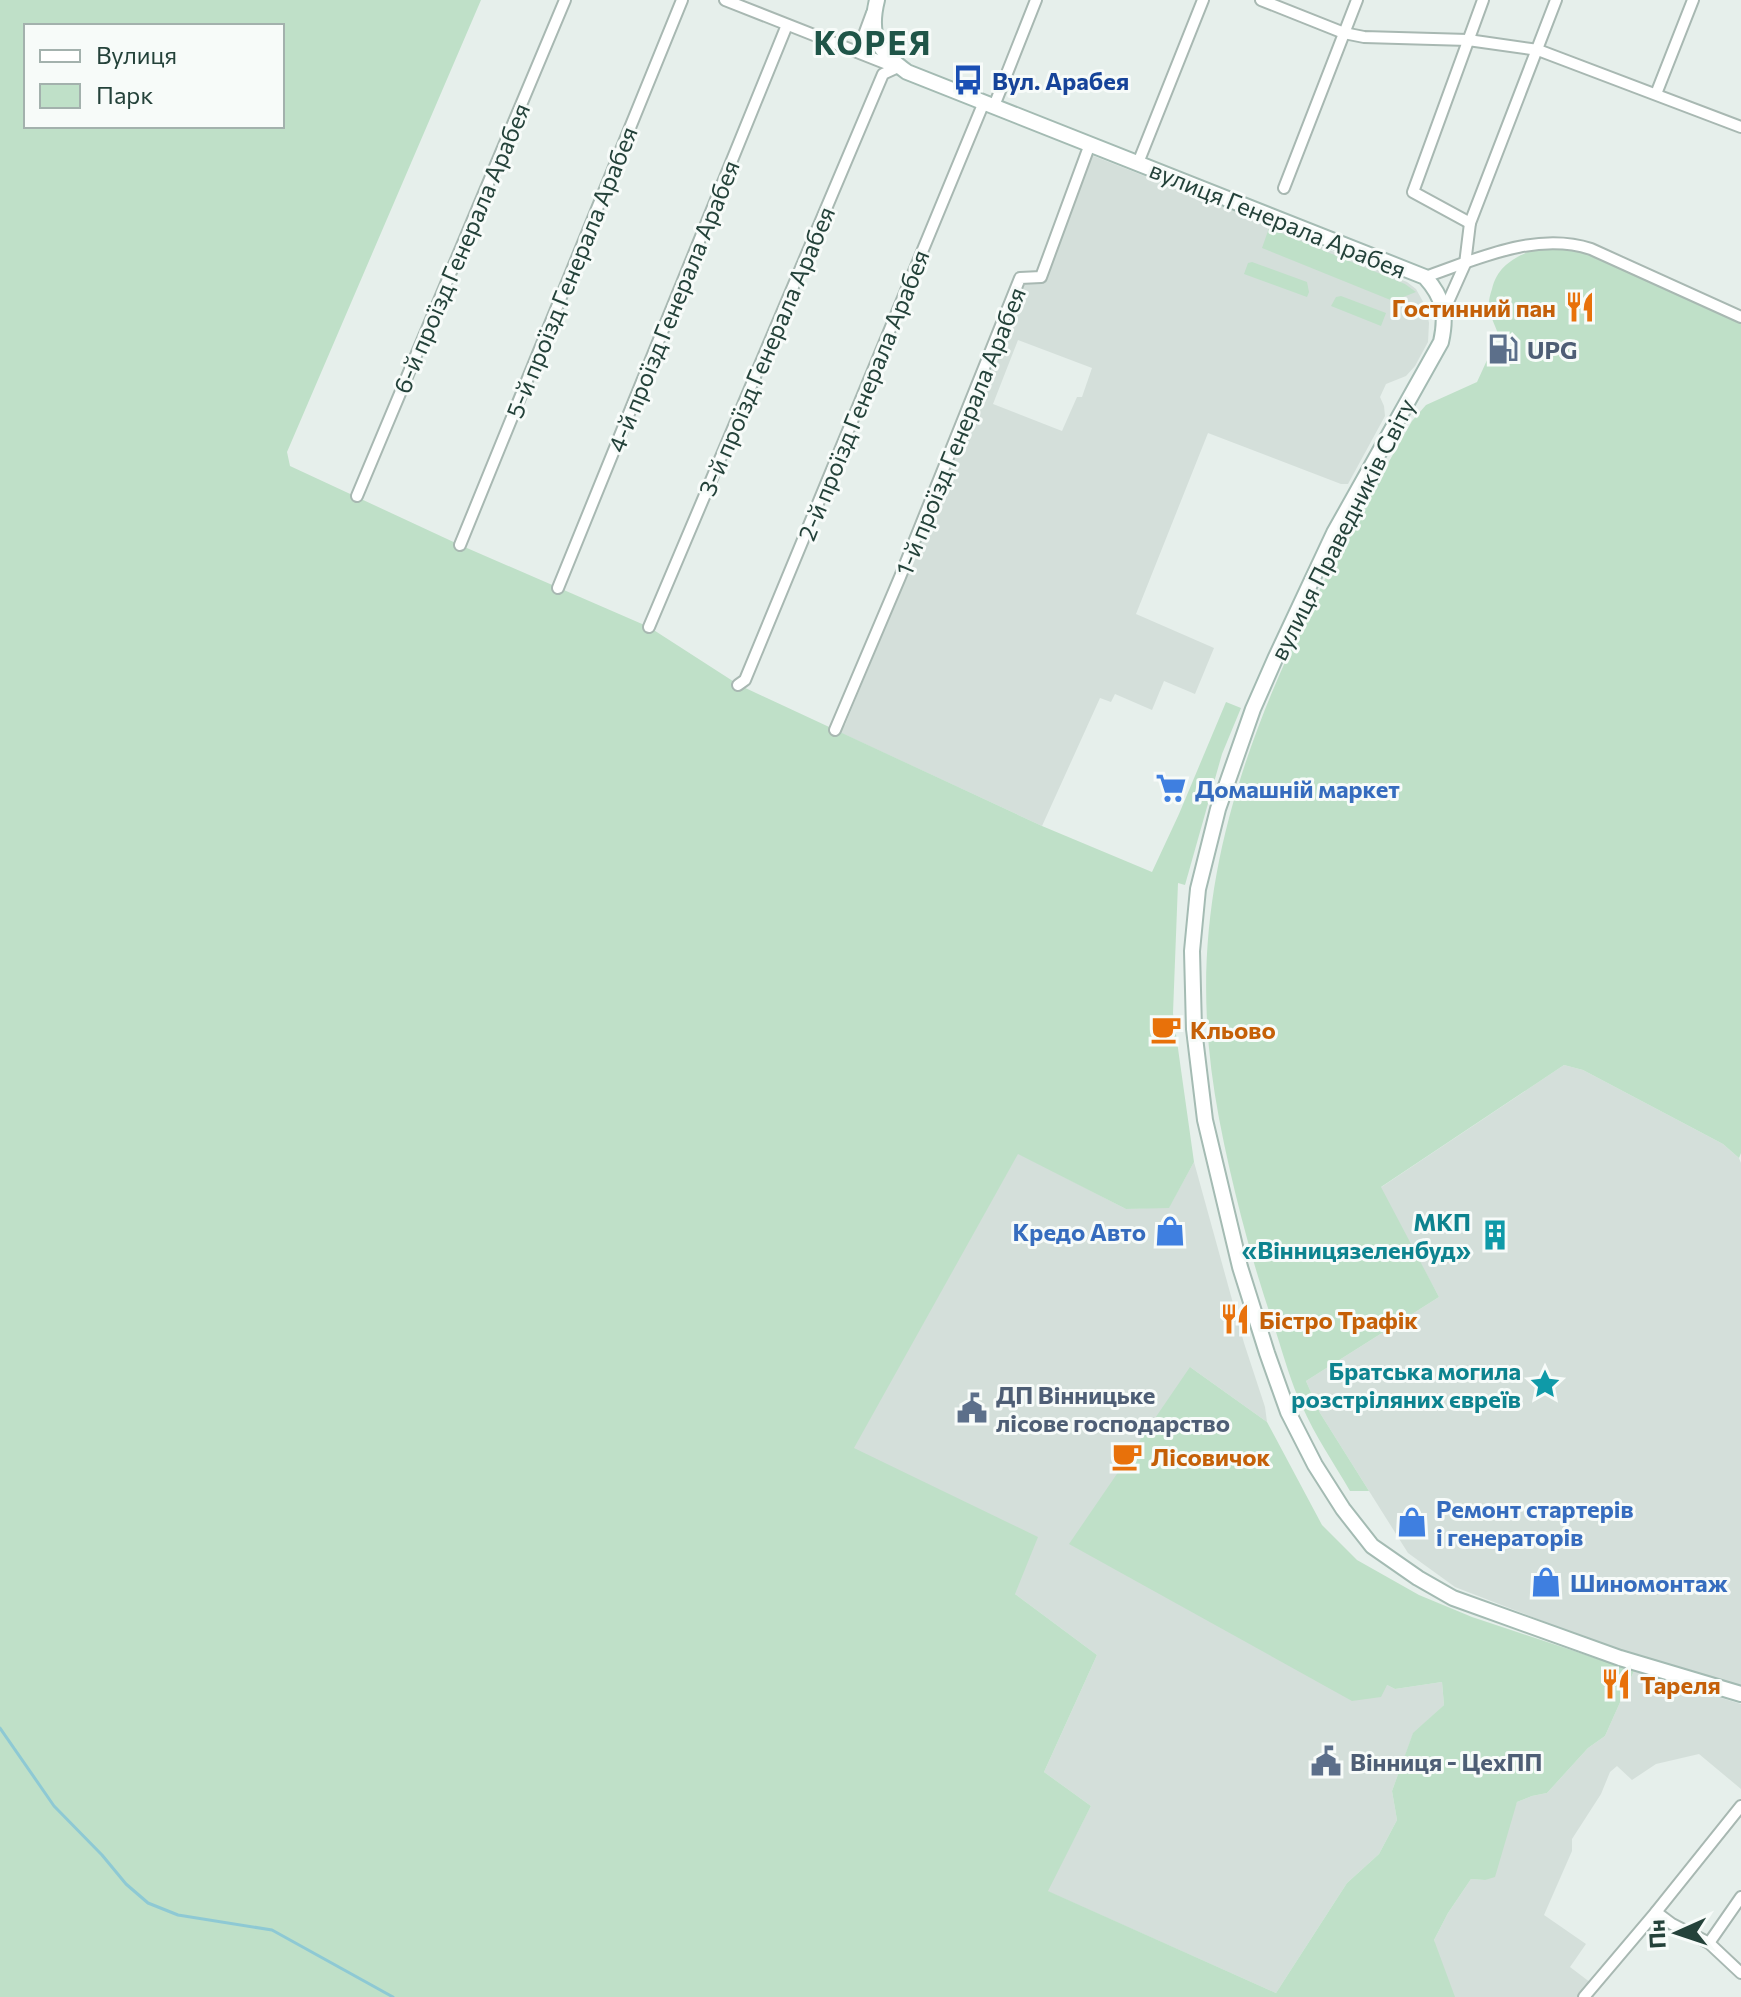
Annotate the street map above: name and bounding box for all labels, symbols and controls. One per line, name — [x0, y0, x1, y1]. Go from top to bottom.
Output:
district label: КОРЕЯ — [814, 22, 933, 62]
legend — [24, 24, 284, 128]
text: Вулиця — [96, 40, 177, 69]
bus stop icon: Вул. Арабея — [951, 63, 985, 97]
place label: Вул. Арабея — [992, 66, 1129, 95]
text: Парк — [96, 80, 153, 109]
street label: 6-й проїзд Генерала Арабея — [387, 99, 535, 397]
street label: 5-й проїзд Генерала Арабея — [499, 122, 643, 422]
street label: вулиця Генерала Арабея — [1146, 154, 1410, 284]
street label: 4-й проїзд Генерала Арабея — [601, 156, 745, 456]
street label: 3-й проїзд Генерала Арабея — [692, 202, 840, 500]
street label: 2-й проїзд Генерала Арабея — [791, 245, 935, 545]
street label: 1-й проїзд Генерала Арабея — [889, 283, 1031, 579]
restaurant icon: Гостинний пан — [1563, 290, 1597, 324]
place label: Гостинний пан — [1392, 293, 1556, 322]
fuel station icon: UPG — [1486, 332, 1520, 366]
place label: UPG — [1527, 335, 1578, 364]
street label: вулиця Праведників Світу — [1263, 393, 1421, 665]
supermarket icon: Домашній маркет — [1154, 771, 1188, 805]
place label: Домашній маркет — [1195, 774, 1400, 803]
cafe icon: Кльово — [1149, 1012, 1183, 1046]
place label: Кльово — [1190, 1015, 1276, 1044]
place label: МКП «Вінницязеленбуд» — [1242, 1207, 1471, 1264]
shop icon: Кредо Авто — [1153, 1214, 1187, 1248]
place label: Кредо Авто — [1013, 1217, 1146, 1246]
building icon: МКП «Вінницязеленбуд» — [1478, 1218, 1512, 1252]
restaurant icon: Бістро Трафік — [1218, 1302, 1252, 1336]
place label: Бістро Трафік — [1259, 1305, 1418, 1334]
place label: Братська могила розстріляних євреїв — [1291, 1356, 1521, 1413]
place icon: Братська могила розстріляних євреїв — [1528, 1367, 1562, 1401]
place label: ДП Вінницьке лісове господарство — [996, 1380, 1230, 1437]
public building icon: ДП Вінницьке лісове господарство — [955, 1391, 989, 1425]
cafe icon: Лісовичок — [1110, 1439, 1144, 1473]
place label: Лісовичок — [1151, 1442, 1271, 1471]
place label: Ремонт стартерів і генераторів — [1436, 1494, 1634, 1551]
shop icon: Ремонт стартерів і генераторів — [1395, 1505, 1429, 1539]
shop icon: Шиномонтаж — [1529, 1565, 1563, 1599]
place label: Шиномонтаж — [1570, 1568, 1728, 1597]
restaurant icon: Тареля — [1599, 1667, 1633, 1701]
place label: Тареля — [1640, 1670, 1721, 1699]
public building icon: Вінниця - ЦехПП — [1309, 1744, 1343, 1778]
place label: Вінниця - ЦехПП — [1350, 1747, 1542, 1776]
north arrow — [1637, 1893, 1717, 1973]
text: Пн — [1642, 1919, 1671, 1949]

